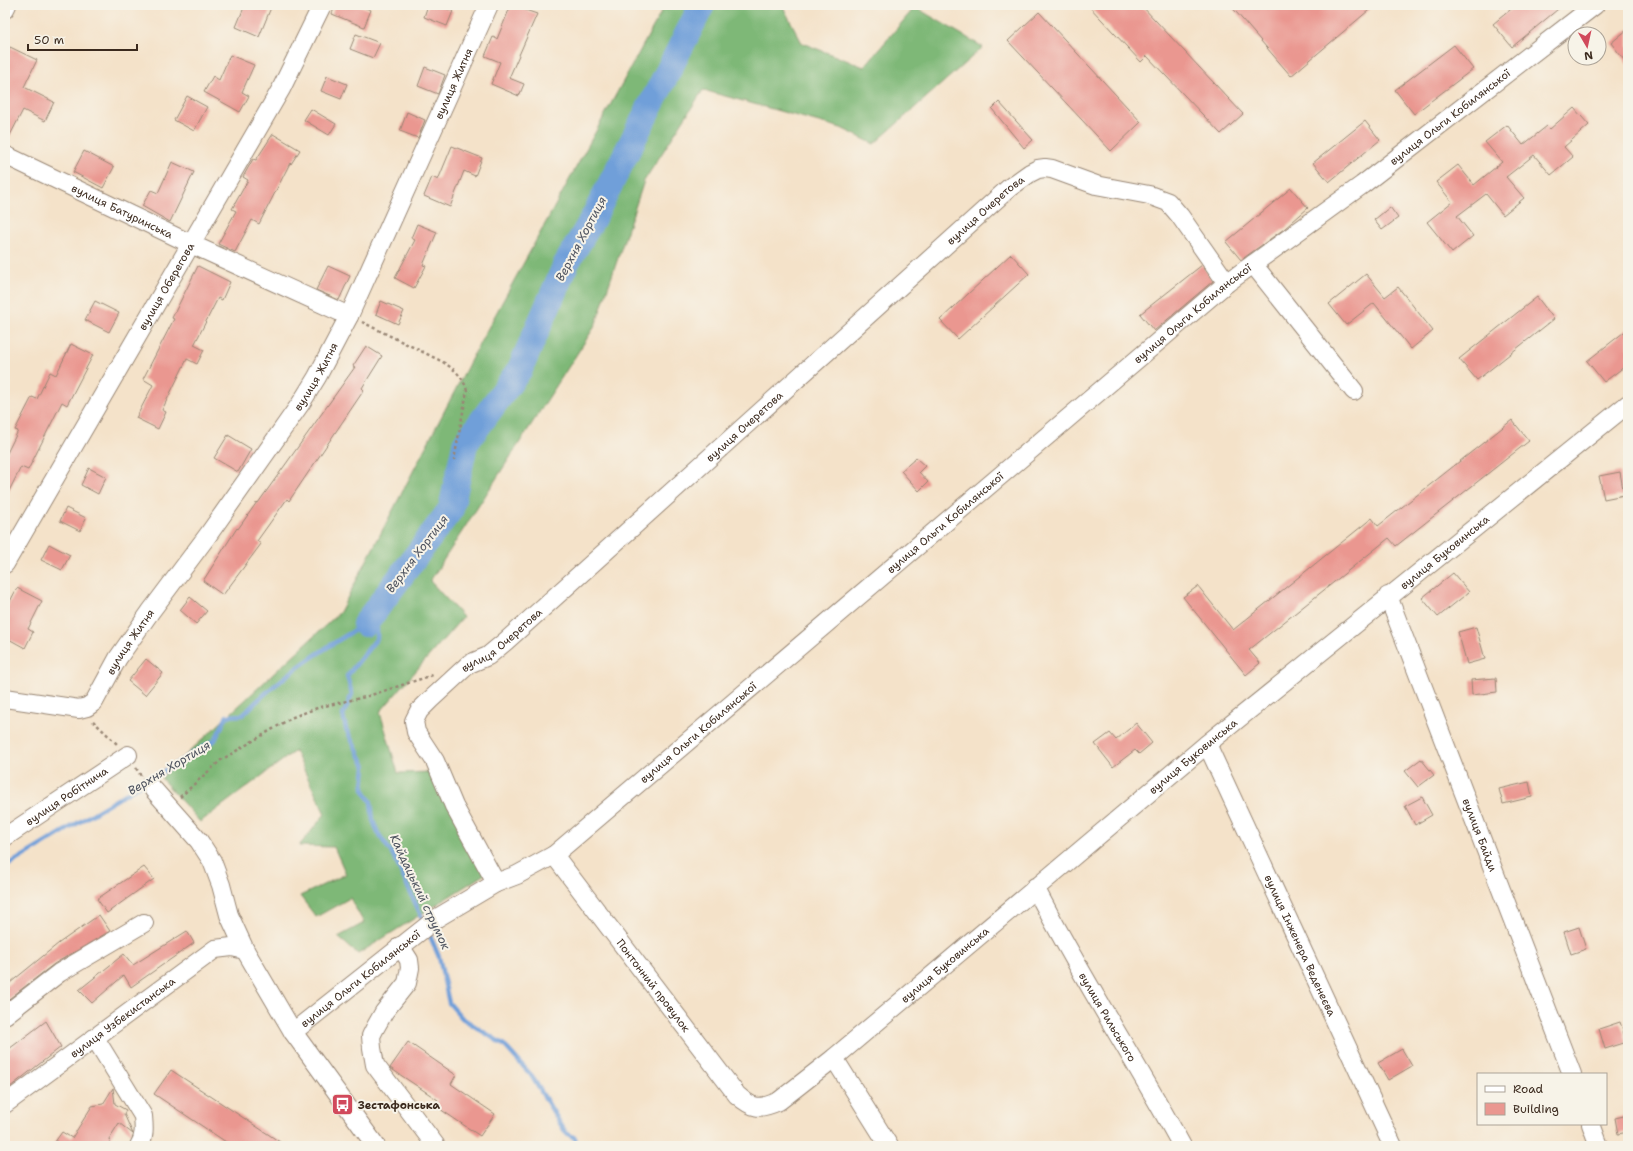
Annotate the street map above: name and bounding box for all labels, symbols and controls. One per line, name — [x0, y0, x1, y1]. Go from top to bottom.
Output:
scale bar — [28, 26, 137, 52]
north arrow — [1567, 26, 1607, 66]
text: 50 m — [34, 32, 64, 48]
street label: вулиця Житня — [431, 46, 476, 121]
text: N — [1583, 47, 1594, 64]
street label: вулиця Ольги Кобилянської — [1386, 65, 1514, 169]
street label: вулиця Очеретова — [943, 172, 1027, 248]
street label: вулиця Батуринська — [69, 180, 176, 242]
water label: Верхня Хортиця — [552, 194, 610, 284]
street label: вулиця Оберегова — [135, 240, 198, 333]
street label: вулиця Ольги Кобилянської — [1130, 260, 1255, 367]
street label: вулиця Житня — [290, 340, 341, 414]
street label: вулиця Очеретова — [703, 388, 786, 465]
street label: вулиця Ольги Кобилянської — [883, 468, 1007, 577]
water label: Верхня Хортиця — [382, 511, 452, 596]
street label: вулиця Буковинська — [1397, 511, 1492, 593]
street label: вулиця Очеретова — [458, 604, 545, 675]
street label: вулиця Житня — [103, 606, 158, 677]
street label: вулиця Ольги Кобилянської — [637, 678, 760, 786]
street label: вулиця Буковинська — [1146, 715, 1240, 797]
water label: Верхня Хортиця — [125, 737, 214, 799]
street label: вулиця Робітнича — [22, 763, 111, 829]
street label: вулиця Байди — [1459, 796, 1501, 874]
water label: Кайдацький струмок — [386, 832, 454, 953]
street label: вулиця Інженера Веденеєва — [1261, 872, 1340, 1019]
street label: вулиця Буковинська — [898, 923, 992, 1006]
street label: вулиця Ольги Кобилянської — [297, 926, 424, 1031]
street label: Понтонний провулок — [613, 936, 694, 1035]
street label: вулиця Рильського — [1076, 970, 1140, 1065]
street label: вулиця Узбекистанська — [67, 973, 178, 1061]
legend — [1477, 1073, 1607, 1125]
text: Road — [1513, 1081, 1544, 1097]
bus stop icon: Зестафонська — [329, 1092, 355, 1118]
place label: Зестафонська — [358, 1098, 441, 1113]
text: Building — [1513, 1101, 1559, 1117]

